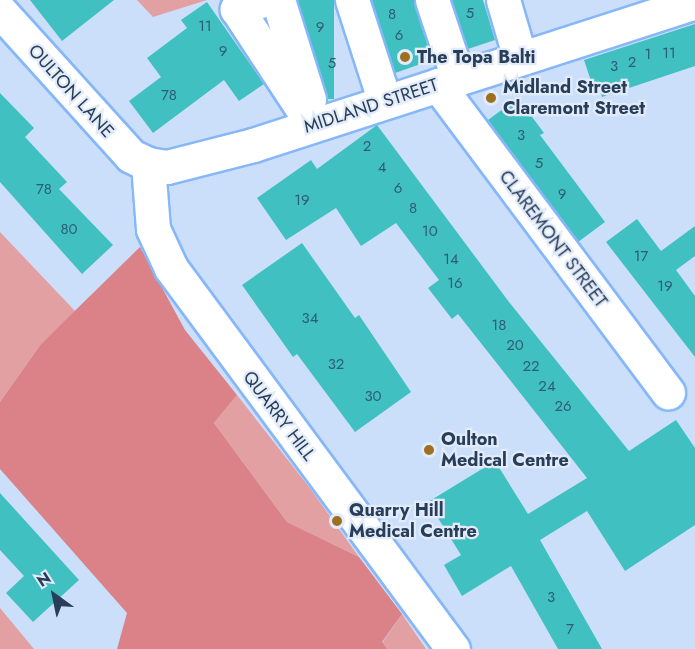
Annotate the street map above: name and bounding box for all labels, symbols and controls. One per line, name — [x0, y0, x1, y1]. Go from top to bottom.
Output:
house number: 5 — [466, 5, 474, 23]
house number: 8 — [388, 6, 396, 24]
house number: 11 — [198, 18, 212, 36]
house number: 9 — [316, 19, 324, 37]
house number: 6 — [395, 27, 403, 45]
street label: OULTON LANE — [24, 40, 118, 142]
house number: 9 — [219, 43, 227, 61]
house number: 11 — [662, 45, 676, 63]
place label: The Topa Balti — [417, 46, 535, 68]
house number: 1 — [645, 46, 651, 64]
marker: The Topa Balti — [398, 50, 412, 64]
house number: 2 — [628, 54, 636, 72]
house number: 5 — [328, 55, 336, 73]
house number: 3 — [610, 58, 618, 76]
street label: MIDLAND STREET — [301, 74, 441, 138]
place label: Midland Street Claremont Street — [503, 77, 645, 119]
house number: 78 — [161, 87, 177, 105]
marker: Midland Street Claremont Street — [484, 91, 498, 105]
house number: 3 — [517, 127, 525, 145]
house number: 2 — [363, 138, 371, 156]
house number: 5 — [535, 155, 543, 173]
house number: 4 — [378, 159, 386, 177]
street label: CLAREMONT STREET — [494, 166, 612, 312]
house number: 6 — [394, 180, 402, 198]
house number: 78 — [36, 181, 52, 199]
house number: 9 — [558, 186, 566, 204]
house number: 19 — [294, 192, 310, 210]
house number: 8 — [409, 200, 417, 218]
house number: 80 — [60, 221, 78, 239]
house number: 10 — [422, 223, 438, 241]
house number: 17 — [634, 248, 648, 266]
house number: 14 — [443, 251, 459, 269]
house number: 16 — [447, 275, 463, 293]
house number: 19 — [657, 278, 673, 296]
house number: 34 — [302, 310, 318, 328]
house number: 18 — [492, 317, 506, 335]
house number: 20 — [506, 337, 524, 355]
house number: 32 — [328, 356, 344, 374]
house number: 22 — [522, 358, 540, 376]
street label: QUARRY HILL — [238, 367, 320, 465]
house number: 24 — [538, 378, 556, 396]
house number: 30 — [364, 388, 382, 406]
house number: 26 — [554, 398, 572, 416]
place label: Oulton Medical Centre — [441, 429, 569, 472]
marker: Oulton Medical Centre — [422, 443, 436, 457]
place label: Quarry Hill Medical Centre — [349, 500, 477, 542]
marker: Quarry Hill Medical Centre — [330, 514, 344, 528]
north arrow — [24, 565, 84, 625]
text: N — [32, 566, 56, 593]
house number: 3 — [547, 589, 555, 607]
house number: 7 — [566, 621, 574, 639]

